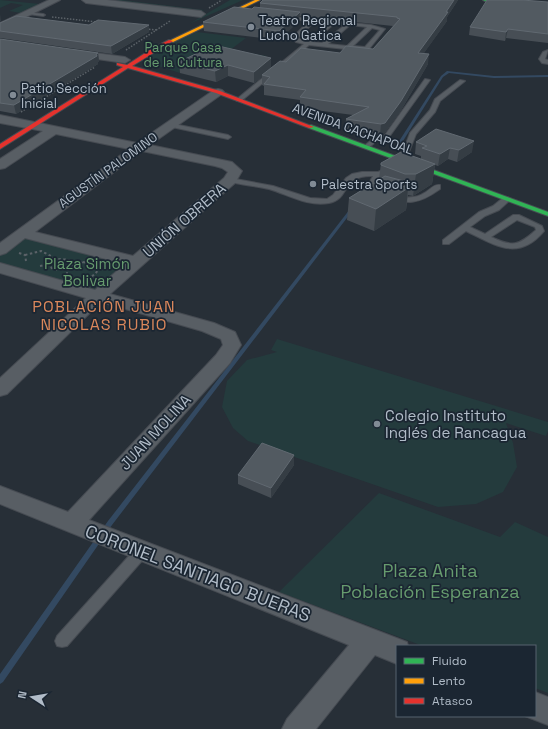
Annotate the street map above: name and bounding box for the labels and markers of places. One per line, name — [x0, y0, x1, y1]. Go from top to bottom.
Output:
place label: Teatro Regional Lucho Gatica — [259, 12, 356, 44]
marker: Teatro Regional Lucho Gatica — [246, 22, 256, 32]
place label: Patio Sección Inicial — [21, 80, 107, 112]
marker: Patio Sección Inicial — [8, 90, 18, 100]
place label: Palestra Sports — [321, 176, 417, 193]
marker: Palestra Sports — [308, 179, 318, 189]
place label: Colegio Instituto Inglés de Rancagua — [385, 406, 527, 442]
marker: Colegio Instituto Inglés de Rancagua — [372, 419, 382, 429]

